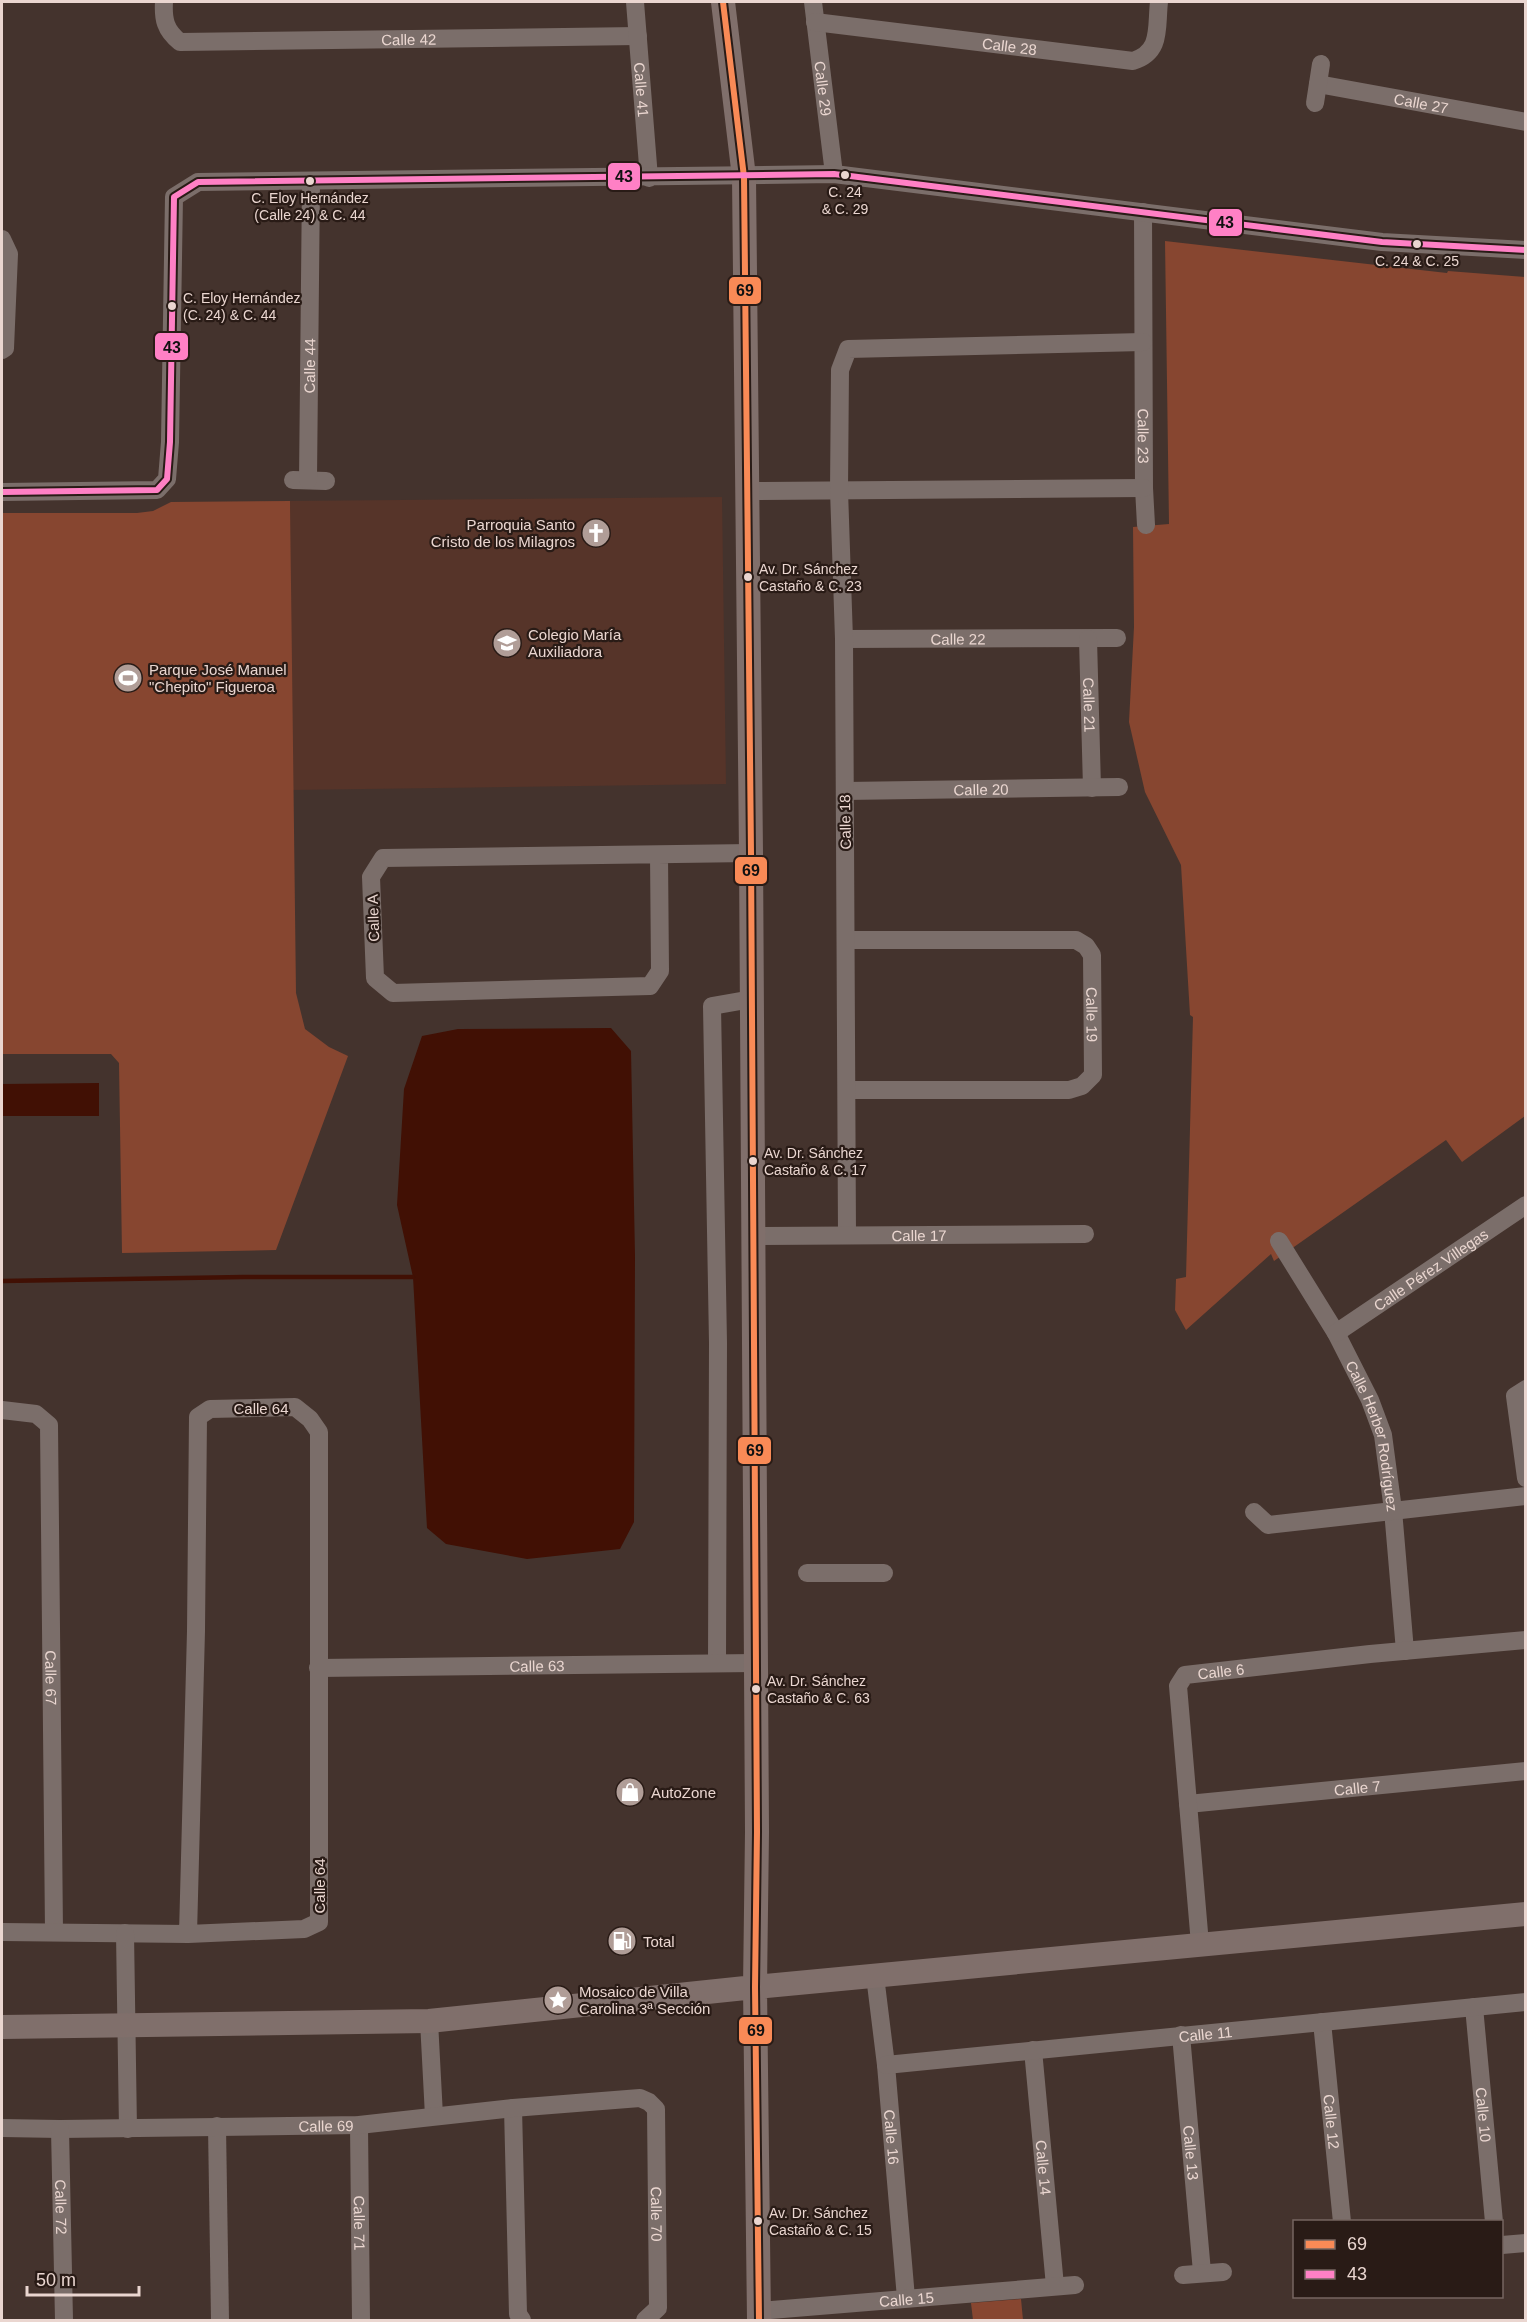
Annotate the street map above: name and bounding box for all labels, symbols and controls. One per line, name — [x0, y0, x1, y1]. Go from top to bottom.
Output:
street label: Calle 42 — [381, 30, 436, 48]
street label: Calle 28 — [981, 34, 1038, 58]
street label: Calle 29 — [812, 60, 835, 117]
street label: Calle 41 — [631, 62, 653, 118]
street label: Calle 27 — [1393, 90, 1450, 116]
line badge: 43 — [607, 162, 641, 191]
text: 43 — [615, 168, 633, 185]
marker: C. 24 & C. 29 — [839, 169, 851, 181]
marker: C. Eloy Hernández (Calle 24) & C. 44 — [304, 175, 316, 187]
place label: C. 24 & C. 29 — [822, 184, 869, 217]
place label: C. Eloy Hernández (Calle 24) & C. 44 — [251, 190, 369, 223]
line badge: 43 — [1208, 208, 1243, 237]
text: 43 — [1216, 214, 1234, 231]
marker: C. 24 & C. 25 — [1411, 238, 1423, 250]
place label: C. 24 & C. 25 — [1375, 253, 1459, 269]
line badge: 69 — [728, 276, 762, 305]
text: 69 — [736, 282, 754, 299]
place label: C. Eloy Hernández (C. 24) & C. 44 — [183, 290, 301, 323]
marker: C. Eloy Hernández (C. 24) & C. 44 — [166, 300, 178, 312]
line badge: 43 — [154, 332, 189, 361]
street label: Calle 44 — [300, 338, 318, 394]
text: 43 — [163, 339, 181, 356]
street label: Calle 23 — [1135, 408, 1152, 464]
place label: Parroquia Santo Cristo de los Milagros — [431, 516, 575, 550]
church icon: Parroquia Santo Cristo de los Milagros — [580, 517, 612, 549]
place label: Av. Dr. Sánchez Castaño & C. 23 — [759, 561, 862, 594]
marker: Av. Dr. Sánchez Castaño & C. 23 — [742, 571, 754, 583]
place label: Colegio María Auxiliadora — [528, 626, 622, 660]
school or university icon: Colegio María Auxiliadora — [491, 627, 523, 659]
street label: Calle 22 — [930, 630, 986, 647]
place label: Parque José Manuel "Chepito" Figueroa — [149, 661, 287, 695]
sports icon: Parque José Manuel "Chepito" Figueroa — [112, 662, 144, 694]
street label: Calle 21 — [1081, 677, 1099, 733]
street label: Calle 20 — [953, 780, 1009, 798]
street label: Calle 18 — [836, 794, 854, 850]
line badge: 69 — [734, 856, 768, 885]
text: 69 — [742, 862, 760, 879]
street label: Calle A — [364, 894, 382, 942]
street label: Calle 19 — [1084, 987, 1101, 1042]
place label: Av. Dr. Sánchez Castaño & C. 17 — [764, 1145, 867, 1178]
marker: Av. Dr. Sánchez Castaño & C. 17 — [747, 1155, 759, 1167]
street label: Calle Pérez Villegas — [1370, 1225, 1491, 1314]
street label: Calle 17 — [891, 1226, 947, 1244]
street label: Calle Herber Rodríguez — [1343, 1358, 1402, 1513]
street label: Calle 64 — [233, 1400, 289, 1417]
line badge: 69 — [737, 1436, 772, 1465]
text: 69 — [746, 1442, 764, 1459]
street label: Calle 67 — [43, 1650, 60, 1705]
street label: Calle 63 — [509, 1657, 565, 1674]
street label: Calle 6 — [1197, 1660, 1245, 1682]
place label: Av. Dr. Sánchez Castaño & C. 63 — [767, 1673, 870, 1706]
marker: Av. Dr. Sánchez Castaño & C. 63 — [750, 1683, 762, 1695]
shop icon: AutoZone — [614, 1776, 646, 1808]
street label: Calle 7 — [1333, 1777, 1381, 1798]
place label: AutoZone — [651, 1784, 716, 1801]
street label: Calle 64 — [311, 1858, 328, 1914]
fuel station icon: Total — [606, 1925, 638, 1957]
place label: Total — [643, 1933, 675, 1950]
place label: Mosaico de Villa Carolina 3ª Sección — [579, 1983, 710, 2017]
place icon: Mosaico de Villa Carolina 3ª Sección — [542, 1984, 574, 2016]
line badge: 69 — [738, 2016, 773, 2045]
text: 69 — [747, 2022, 765, 2039]
street label: Calle 11 — [1178, 2022, 1233, 2045]
street label: Calle 10 — [1473, 2086, 1495, 2143]
street label: Calle 12 — [1321, 2093, 1343, 2150]
street label: Calle 16 — [881, 2109, 903, 2165]
street label: Calle 69 — [298, 2117, 354, 2134]
street label: Calle 13 — [1181, 2124, 1202, 2181]
street label: Calle 14 — [1033, 2139, 1055, 2196]
street label: Calle 72 — [53, 2179, 71, 2235]
street label: Calle 70 — [648, 2186, 666, 2242]
street label: Calle 71 — [351, 2195, 369, 2251]
place label: Av. Dr. Sánchez Castaño & C. 15 — [769, 2205, 872, 2238]
marker: Av. Dr. Sánchez Castaño & C. 15 — [752, 2215, 764, 2227]
legend — [1293, 2220, 1503, 2298]
text: 69 — [1347, 2234, 1367, 2254]
scale bar — [27, 2259, 140, 2297]
text: 43 — [1347, 2264, 1367, 2284]
text: 50 m — [36, 2270, 76, 2290]
street label: Calle 15 — [878, 2288, 935, 2310]

